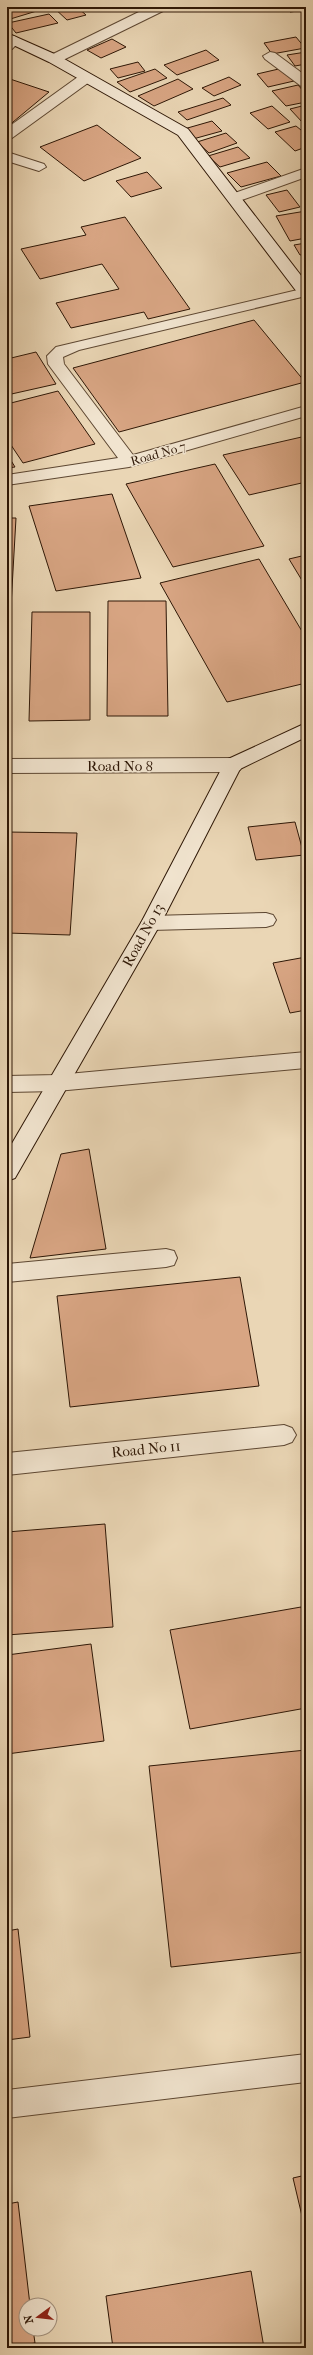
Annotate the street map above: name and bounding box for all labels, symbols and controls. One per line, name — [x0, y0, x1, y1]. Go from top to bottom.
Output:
street label: Road No 7 — [129, 438, 188, 469]
street label: Road No 8 — [87, 757, 153, 775]
street label: Road No 13 — [118, 900, 168, 970]
street label: Road No 11 — [111, 1436, 181, 1462]
north arrow — [18, 2297, 58, 2337]
text: N — [21, 2313, 36, 2325]

